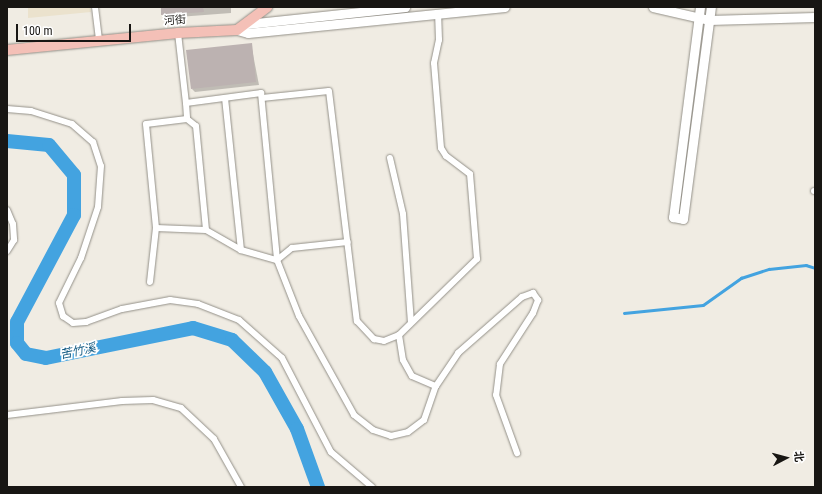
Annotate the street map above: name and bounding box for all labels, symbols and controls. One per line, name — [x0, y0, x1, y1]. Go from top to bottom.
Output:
street label: 河街 — [164, 14, 186, 28]
scale bar — [18, 16, 133, 42]
text: 100 m — [23, 24, 53, 38]
water label: 苦竹溪 — [59, 341, 97, 363]
north arrow — [766, 438, 806, 478]
text: 北 — [791, 451, 805, 463]

